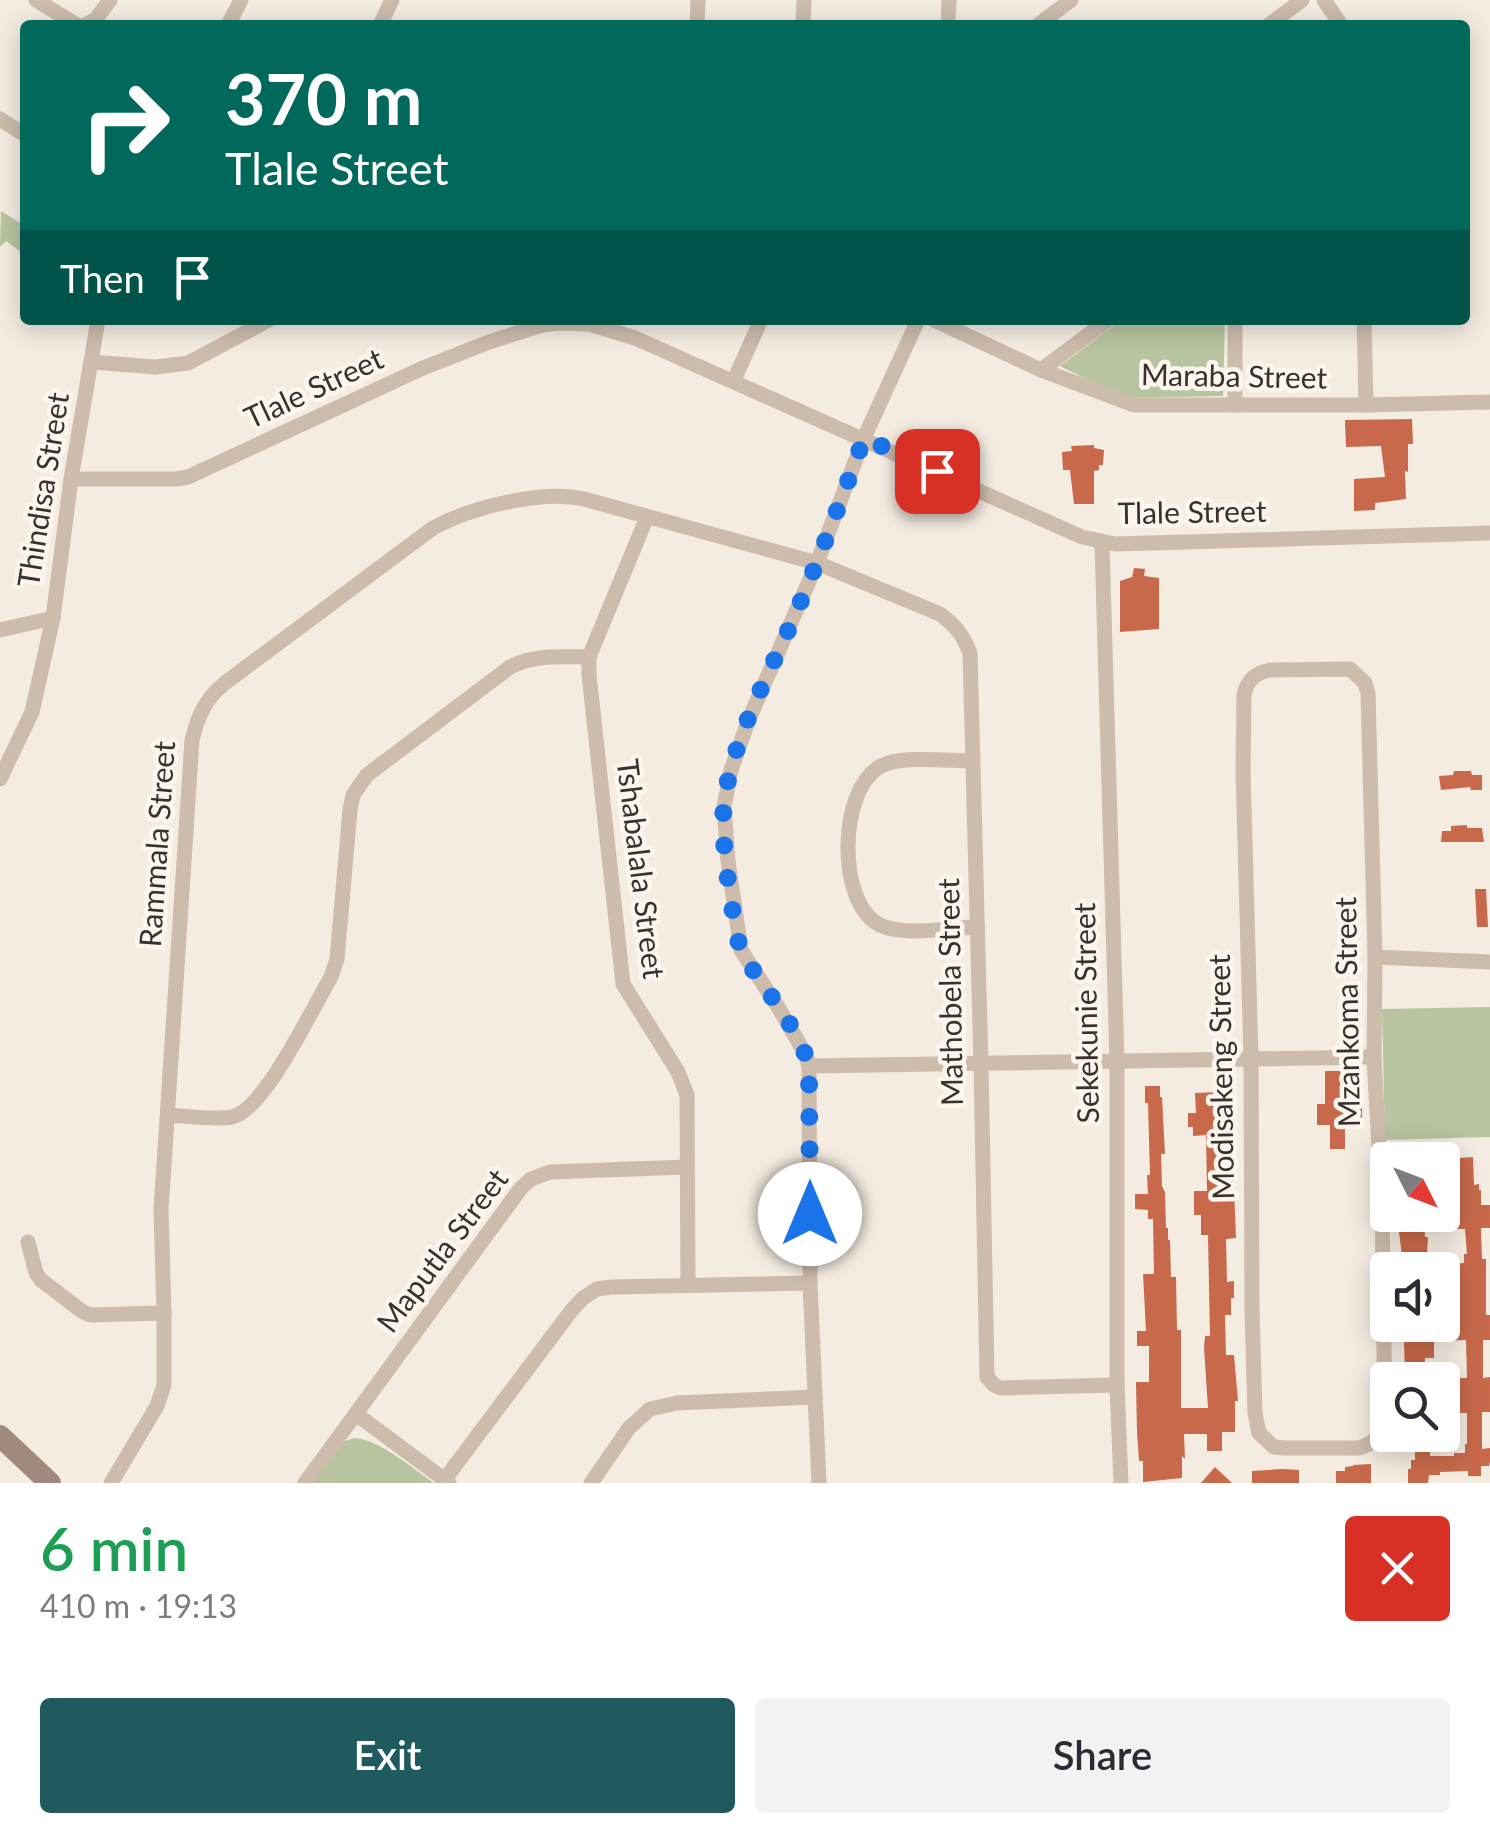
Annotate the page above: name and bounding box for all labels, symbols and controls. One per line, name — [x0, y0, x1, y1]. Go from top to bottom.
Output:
text: 370 m — [225, 56, 422, 140]
icon: right — [60, 60, 190, 190]
text: Tlale Street — [225, 141, 449, 195]
icon: arrive — [165, 250, 220, 305]
text: Then — [60, 255, 145, 301]
street label: Tlale Street — [238, 339, 389, 435]
street label: Maraba Street — [1141, 355, 1328, 395]
street label: Thindisa Street — [9, 389, 75, 590]
pin — [895, 429, 980, 514]
icon: arrive — [910, 444, 965, 499]
street label: Tlale Street — [1117, 492, 1267, 530]
street label: Rammala Street — [131, 739, 181, 948]
street label: Tshabalala Street — [611, 757, 673, 981]
street label: Mathobela Street — [929, 878, 969, 1106]
street label: Mzankoma Street — [1326, 896, 1366, 1128]
street label: Sekekunie Street — [1065, 902, 1105, 1124]
street label: Modisakeng Street — [1200, 954, 1240, 1200]
north arrow — [1370, 1142, 1460, 1232]
map controls — [1370, 1142, 1460, 1452]
street label: Maputla Street — [368, 1161, 515, 1339]
position arrow — [758, 1162, 862, 1266]
button: sound — [1370, 1252, 1460, 1342]
button: search — [1370, 1362, 1460, 1452]
text: 6 min — [40, 1512, 188, 1584]
button: close — [1345, 1516, 1450, 1621]
text: 410 m · 19:13 — [40, 1586, 237, 1625]
button: Exit — [40, 1698, 735, 1813]
button: Share — [755, 1698, 1450, 1813]

